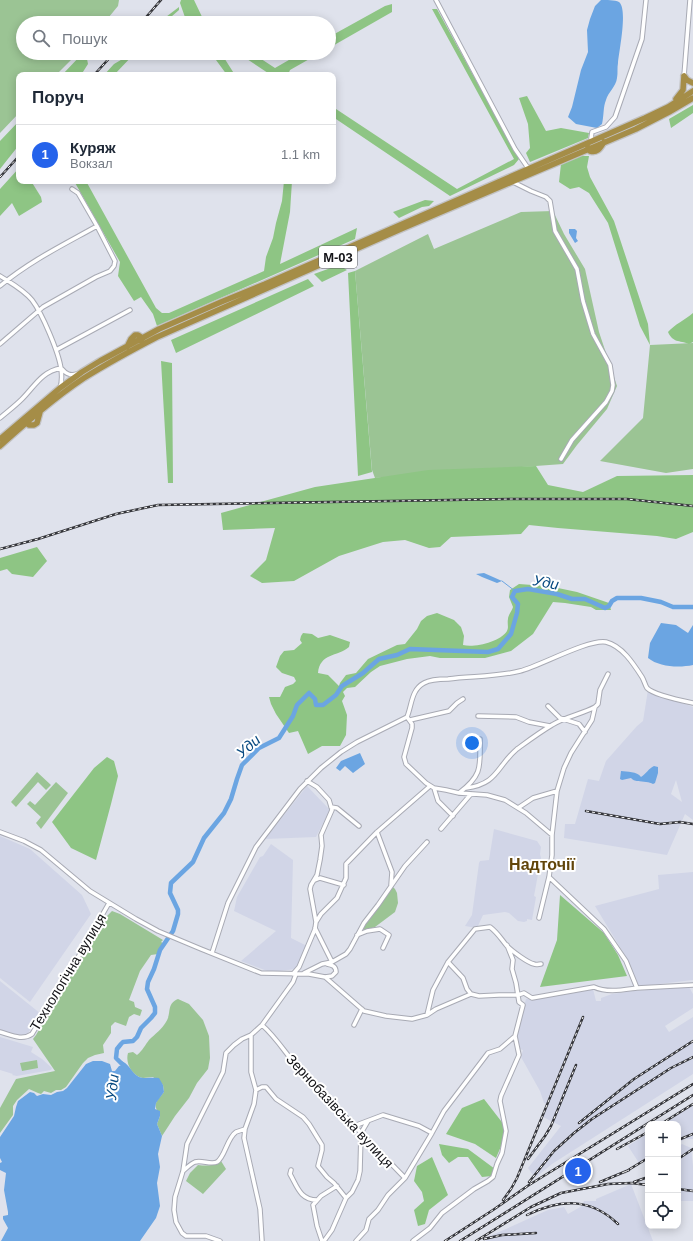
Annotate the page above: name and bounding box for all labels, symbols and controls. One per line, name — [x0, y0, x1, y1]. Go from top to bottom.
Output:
search box — [16, 16, 336, 60]
icon: search — [30, 27, 52, 49]
text: Пошук — [62, 30, 107, 47]
text: Поруч — [32, 88, 84, 107]
text: Куряж — [70, 139, 116, 156]
text: 1 — [41, 147, 49, 162]
text: 1.1 km — [281, 147, 320, 162]
text: Вокзал — [70, 156, 113, 171]
road number: М-03 — [319, 246, 357, 268]
water label: Уди — [531, 571, 561, 593]
water label: Уди — [232, 731, 264, 762]
your location — [462, 733, 482, 753]
district label: Надточії — [509, 856, 575, 873]
street label: Технологічна вулиця — [27, 910, 109, 1034]
street label: Зернобазівська вулиця — [283, 1051, 397, 1171]
water label: Уди — [102, 1073, 122, 1102]
map controls — [645, 1121, 681, 1229]
button: + — [645, 1121, 681, 1157]
pin: 1 — [565, 1156, 591, 1186]
button: − — [645, 1157, 681, 1193]
button: locate — [645, 1193, 681, 1229]

